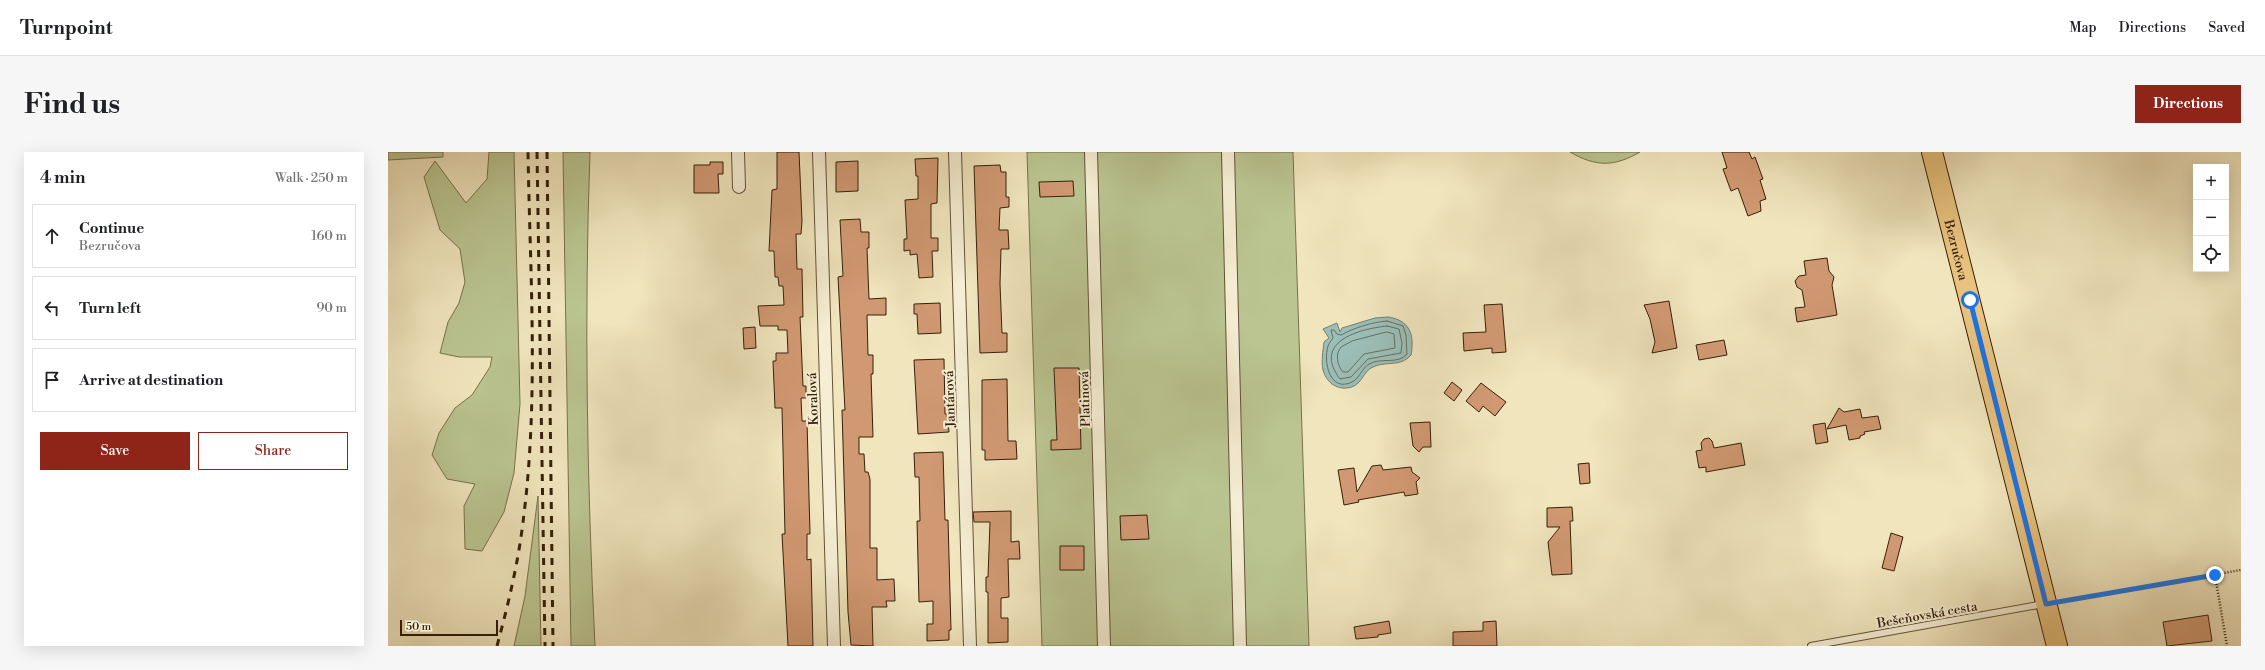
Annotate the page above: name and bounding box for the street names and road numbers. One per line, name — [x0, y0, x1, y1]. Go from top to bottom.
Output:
street label: Bezručova — [1940, 217, 1971, 283]
street label: Jantárová — [941, 370, 959, 429]
street label: Platinová — [1076, 370, 1094, 427]
street label: Koralová — [804, 372, 822, 426]
street label: Bešeňovská cesta — [1875, 598, 1979, 632]

